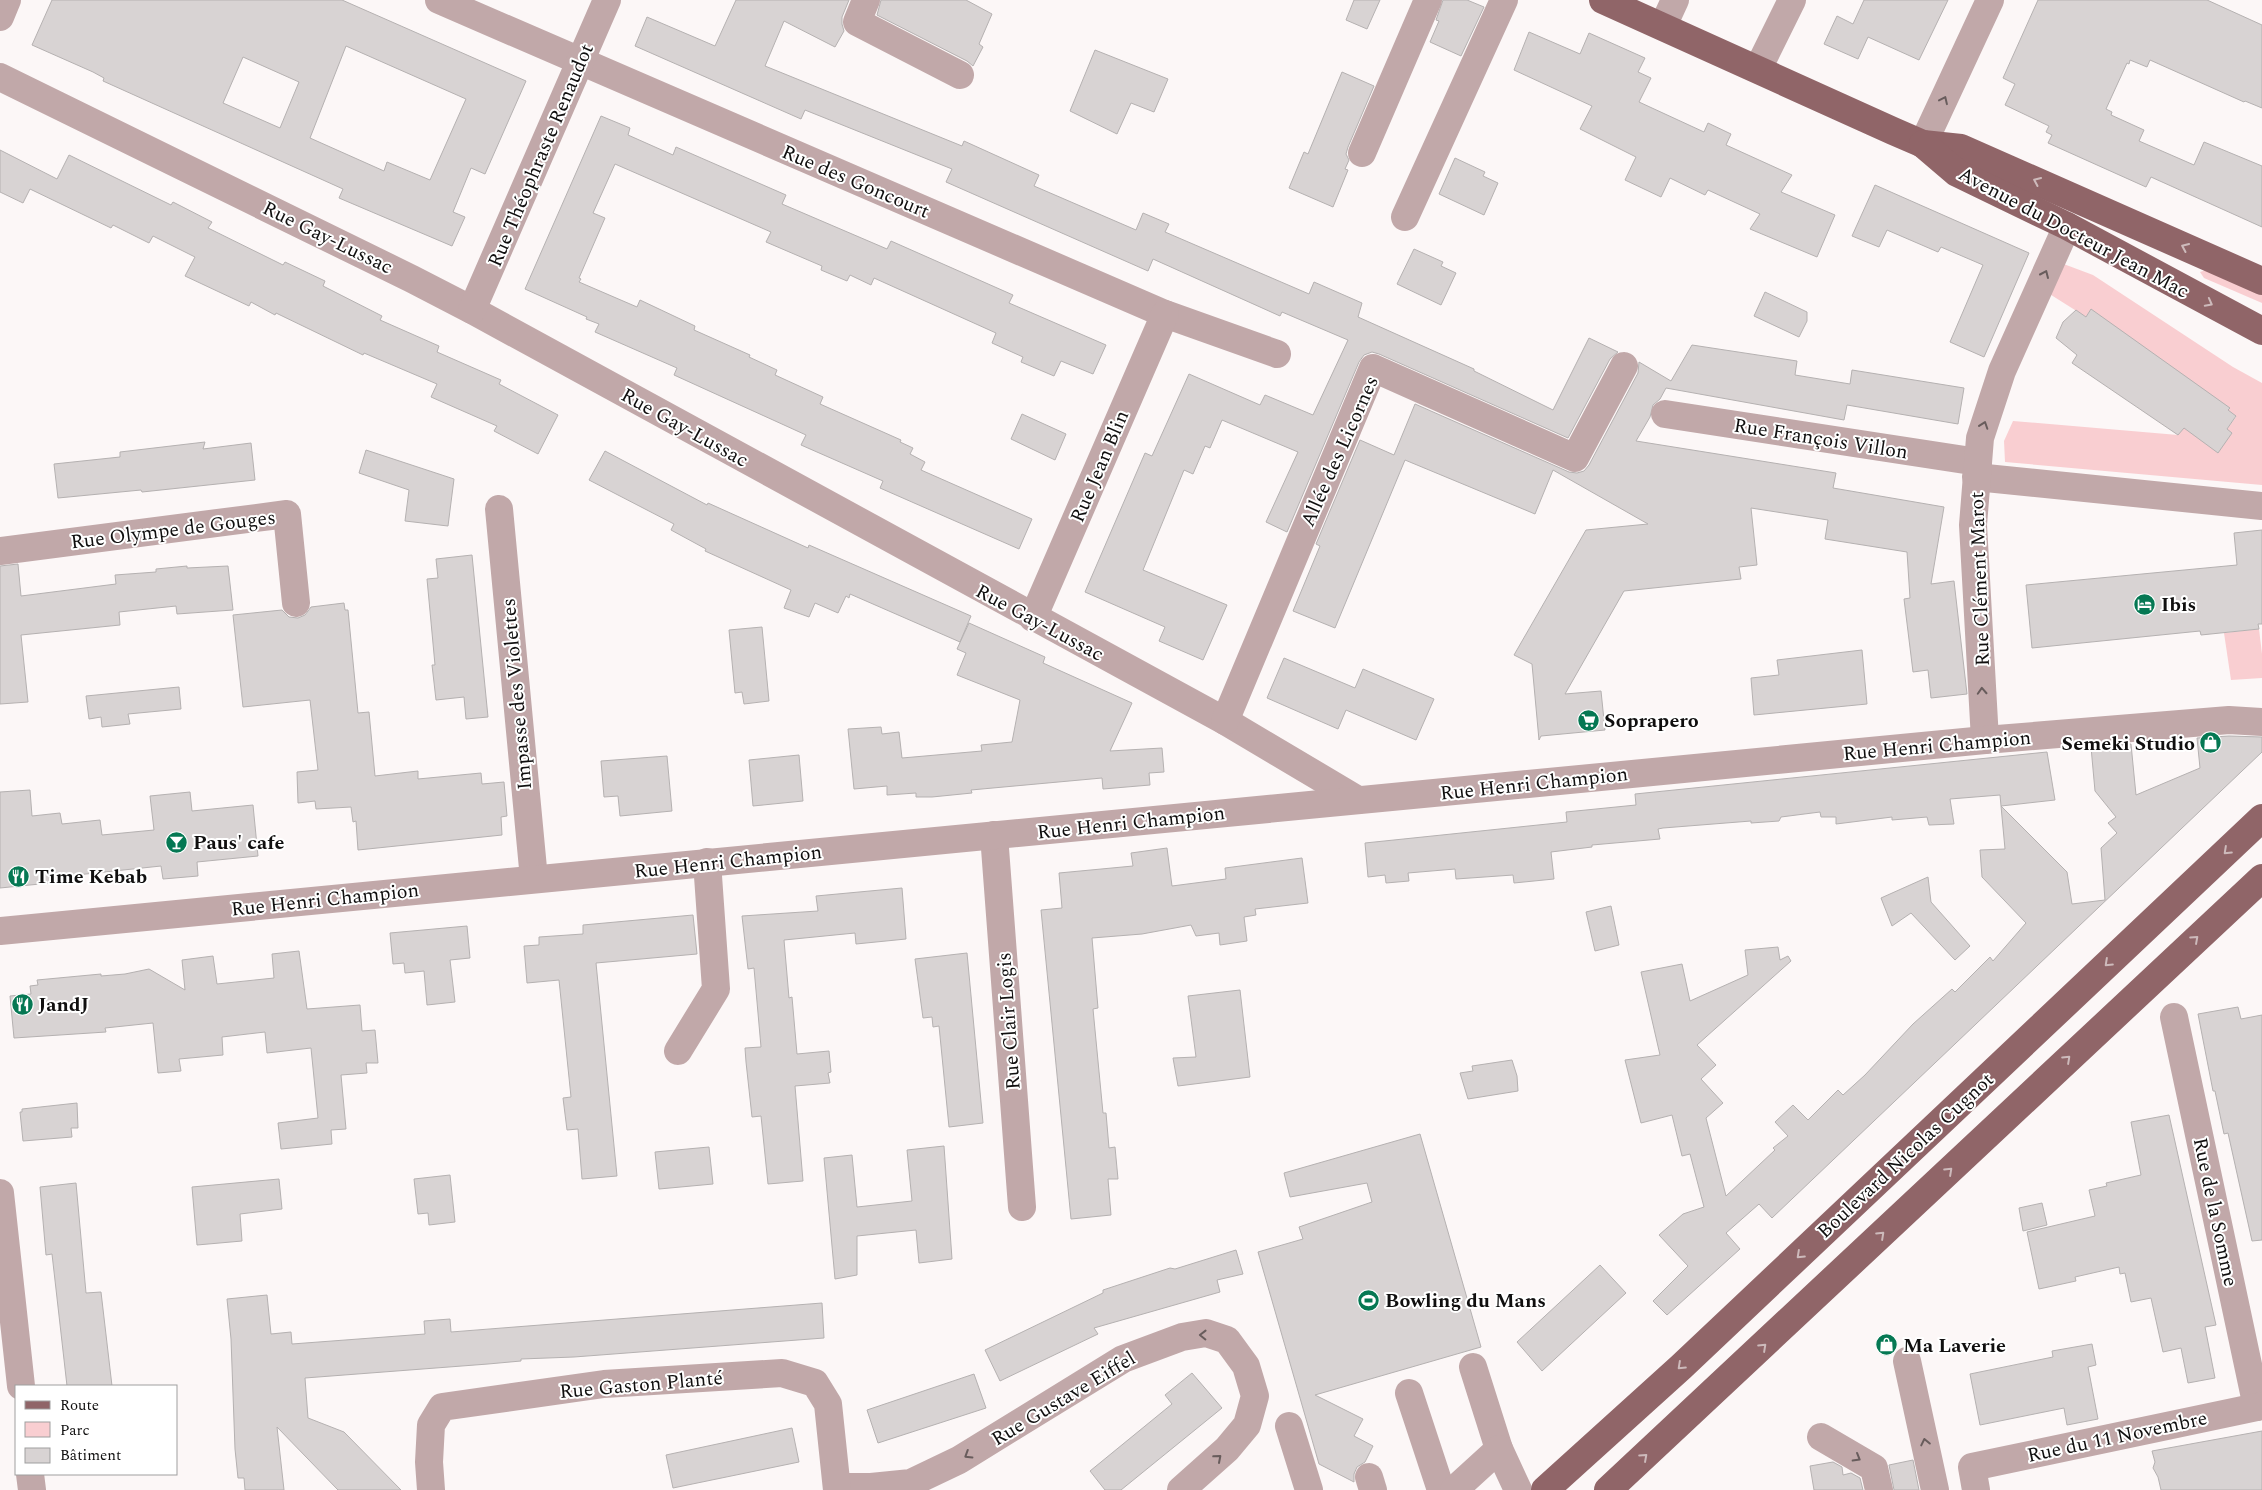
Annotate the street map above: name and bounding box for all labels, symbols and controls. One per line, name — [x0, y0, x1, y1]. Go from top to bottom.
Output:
street label: Rue Théophraste Renaudot — [480, 39, 602, 272]
one-way arrow — [1938, 96, 1948, 105]
street label: Rue des Goncourt — [777, 137, 934, 227]
street label: Avenue du Docteur Jean Mac — [1953, 159, 2194, 307]
one-way arrow — [2033, 176, 2042, 187]
street label: Rue Gay-Lussac — [257, 193, 398, 282]
one-way arrow — [2181, 242, 2190, 253]
one-way arrow — [2039, 270, 2049, 279]
one-way arrow — [2204, 297, 2213, 307]
street label: Allée des Licornes — [1293, 371, 1387, 532]
street label: Rue Gay-Lussac — [615, 380, 754, 475]
street label: Rue Jean Blin — [1063, 406, 1137, 527]
street label: Rue François Villon — [1732, 410, 1910, 468]
one-way arrow — [1978, 421, 1988, 429]
street label: Rue Clément Marot — [1962, 491, 1998, 667]
street label: Rue Olympe de Gouges — [69, 503, 277, 557]
street label: Rue Gay-Lussac — [970, 576, 1109, 669]
place label: Ibis — [2161, 590, 2196, 620]
hotel icon: Ibis — [2133, 592, 2157, 616]
street label: Impasse des Violettes — [494, 597, 540, 791]
one-way arrow — [1977, 687, 1988, 695]
place label: Soprapero — [1604, 706, 1699, 736]
supermarket icon: Soprapero — [1576, 708, 1600, 732]
street label: Rue Henri Champion — [1842, 723, 2032, 769]
place label: Semeki Studio — [2062, 729, 2195, 759]
shop icon: Semeki Studio — [2199, 731, 2223, 755]
street label: Rue Henri Champion — [1439, 759, 1630, 809]
street label: Rue Henri Champion — [1036, 798, 1227, 848]
place label: Paus' cafe — [193, 828, 284, 858]
bar icon: Paus' cafe — [165, 830, 189, 854]
street label: Rue Henri Champion — [633, 837, 824, 887]
one-way arrow — [2223, 845, 2232, 854]
place label: Time Kebab — [35, 862, 147, 892]
restaurant icon: Time Kebab — [7, 864, 31, 888]
street label: Rue Henri Champion — [230, 875, 421, 925]
one-way arrow — [2190, 936, 2199, 945]
street label: Rue Clair Logis — [989, 951, 1029, 1091]
one-way arrow — [2105, 957, 2114, 966]
place label: JandJ — [38, 990, 89, 1020]
restaurant icon: JandJ — [10, 992, 34, 1016]
one-way arrow — [2062, 1056, 2071, 1065]
street label: Boulevard Nicolas Cugnot — [1810, 1066, 2001, 1246]
street label: Rue de la Somme — [2185, 1135, 2245, 1289]
one-way arrow — [1944, 1168, 1953, 1177]
one-way arrow — [1875, 1232, 1884, 1241]
one-way arrow — [1796, 1249, 1805, 1258]
place label: Bowling du Mans — [1385, 1286, 1546, 1316]
sports icon: Bowling du Mans — [1357, 1288, 1381, 1312]
one-way arrow — [1199, 1329, 1207, 1340]
place label: Ma Laverie — [1903, 1331, 2006, 1361]
shop icon: Ma Laverie — [1875, 1333, 1899, 1357]
street label: Rue Gustave Eiffel — [986, 1344, 1141, 1454]
one-way arrow — [1757, 1344, 1766, 1353]
one-way arrow — [1678, 1360, 1687, 1369]
street label: Rue Gaston Planté — [558, 1363, 724, 1407]
legend — [15, 1385, 178, 1475]
text: Route — [60, 1394, 99, 1417]
street label: Rue du 11 Novembre — [2024, 1403, 2210, 1471]
text: Parc — [60, 1419, 90, 1442]
one-way arrow — [1920, 1438, 1931, 1447]
text: Bâtiment — [60, 1444, 121, 1467]
one-way arrow — [964, 1449, 974, 1458]
one-way arrow — [1852, 1452, 1861, 1462]
one-way arrow — [1638, 1454, 1647, 1463]
one-way arrow — [1212, 1455, 1221, 1464]

